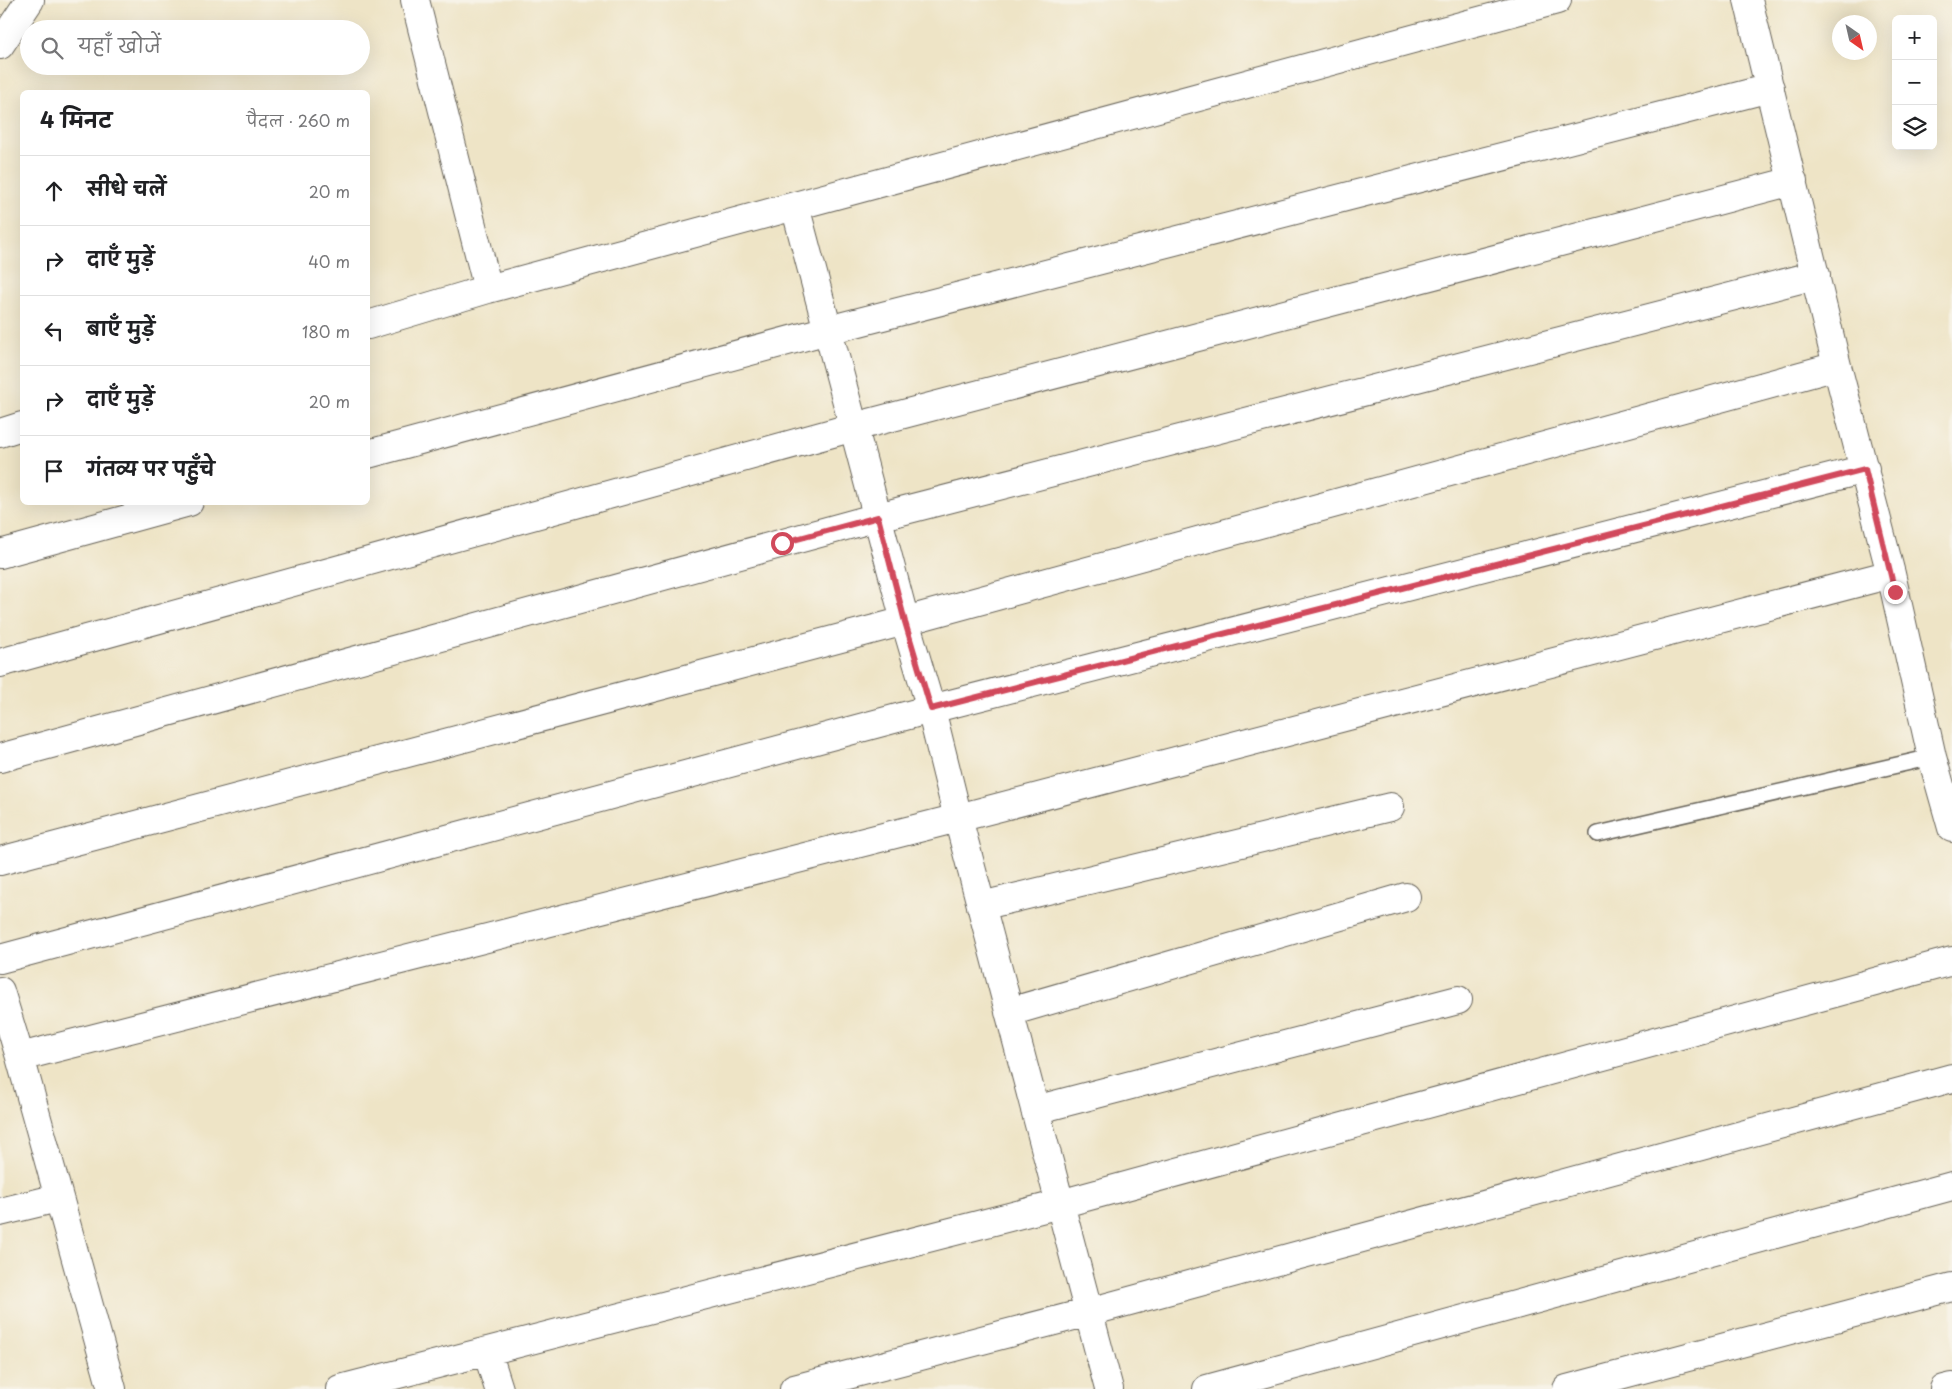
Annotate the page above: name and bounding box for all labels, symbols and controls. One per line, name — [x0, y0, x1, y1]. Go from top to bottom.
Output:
north arrow — [1832, 15, 1877, 60]
map controls — [1892, 15, 1937, 150]
button: + — [1892, 15, 1937, 60]
search box — [20, 20, 370, 75]
text: यहाँ खोजें — [78, 31, 161, 59]
icon: search — [38, 34, 66, 62]
button: − — [1892, 60, 1937, 105]
text: 4 मिनट — [40, 103, 112, 135]
button: layers — [1892, 105, 1937, 150]
text: पैदल · 260 m — [246, 108, 350, 132]
text: सीधे चलें — [87, 174, 166, 202]
icon: ahead — [40, 177, 68, 205]
text: 20 m — [309, 179, 350, 203]
text: दाएँ मुड़ें — [87, 244, 154, 272]
icon: right — [40, 247, 68, 275]
text: 40 m — [308, 249, 350, 273]
text: बाएँ मुड़ें — [87, 314, 155, 342]
icon: left — [40, 317, 68, 345]
text: 180 m — [302, 319, 350, 343]
text: दाएँ मुड़ें — [87, 384, 154, 412]
icon: right — [40, 387, 68, 415]
text: 20 m — [309, 389, 350, 413]
text: गंतव्य पर पहुँचे — [87, 454, 215, 482]
icon: arrive — [40, 457, 68, 485]
route start — [771, 532, 794, 555]
route end — [1884, 581, 1907, 604]

